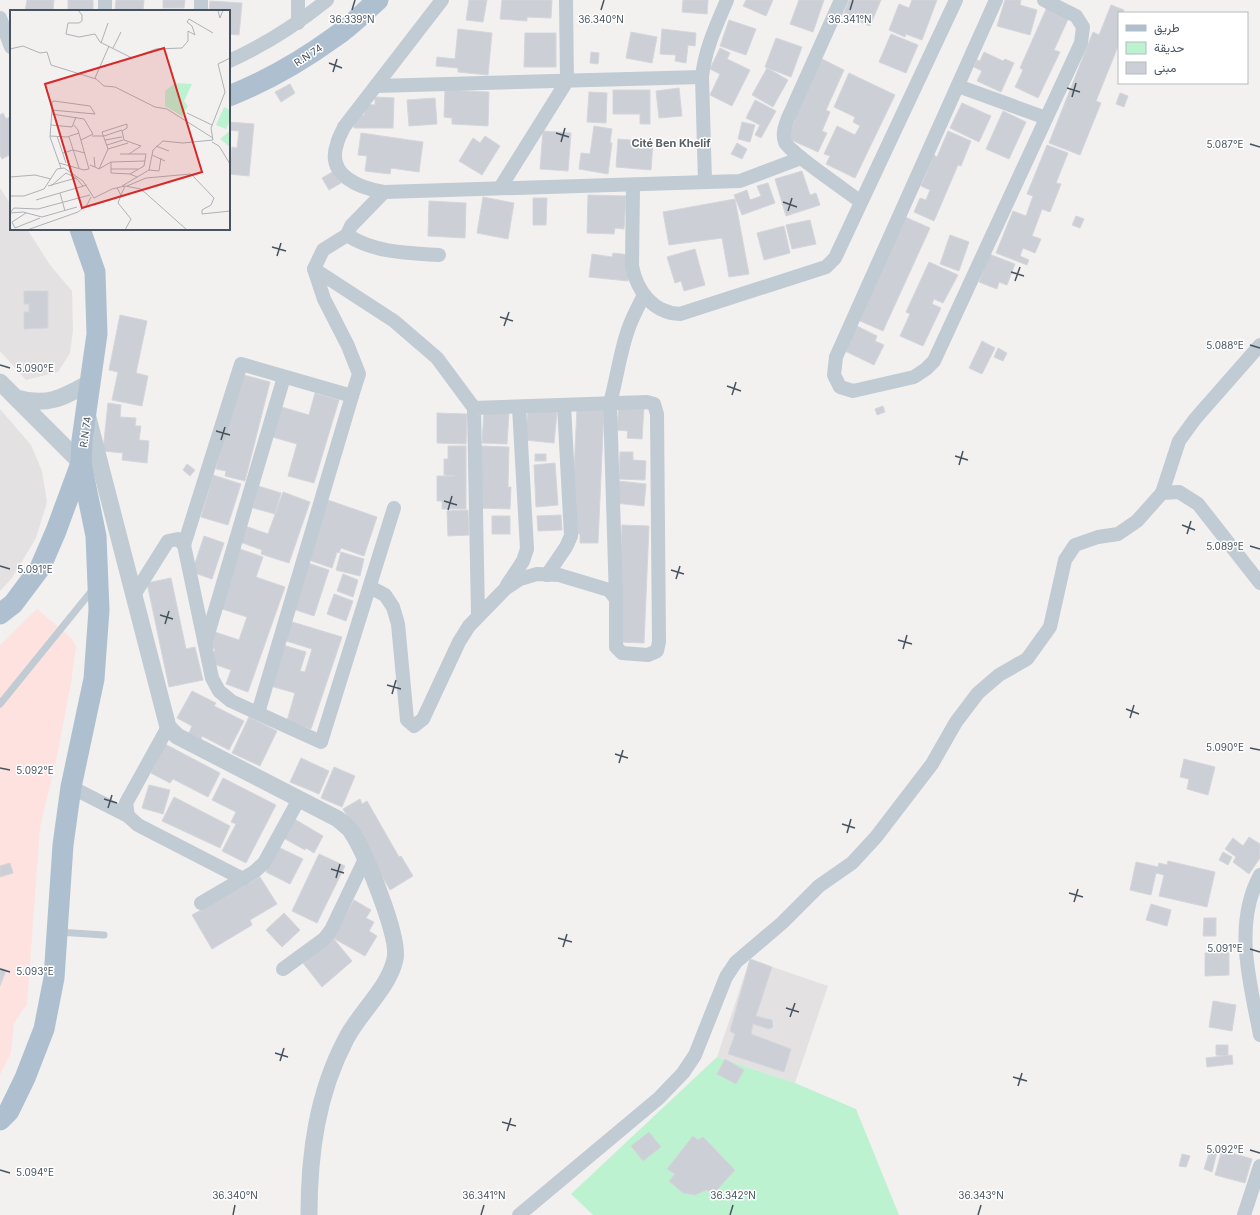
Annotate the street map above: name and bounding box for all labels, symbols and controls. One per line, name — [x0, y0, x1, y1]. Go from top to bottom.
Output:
inset map — [10, 10, 230, 230]
legend — [1118, 12, 1248, 84]
text: 36.339°N — [329, 13, 375, 25]
text: 36.340°N — [578, 13, 624, 25]
text: 36.341°N — [828, 13, 872, 25]
text: طريق — [1154, 20, 1180, 36]
text: حديقة — [1154, 40, 1184, 55]
street label: R.N 74 — [292, 41, 324, 69]
text: مبنى — [1154, 60, 1176, 76]
district label: Cité Ben Khelif — [631, 136, 711, 150]
text: 5.087°E — [1206, 138, 1244, 150]
text: 5.088°E — [1206, 339, 1244, 351]
text: 5.090°E — [16, 362, 54, 374]
street label: R.N 74 — [77, 416, 93, 448]
text: 5.089°E — [1206, 540, 1244, 552]
text: 5.091°E — [17, 563, 53, 575]
text: 5.090°E — [1206, 741, 1244, 753]
text: 5.092°E — [16, 764, 54, 776]
text: 5.091°E — [1207, 942, 1243, 954]
text: 5.093°E — [16, 965, 54, 977]
text: 5.092°E — [1206, 1143, 1244, 1155]
text: 5.094°E — [16, 1166, 54, 1178]
text: 36.340°N — [212, 1189, 258, 1201]
text: 36.341°N — [462, 1189, 506, 1201]
text: 36.342°N — [710, 1189, 756, 1201]
text: 36.343°N — [958, 1189, 1004, 1201]

